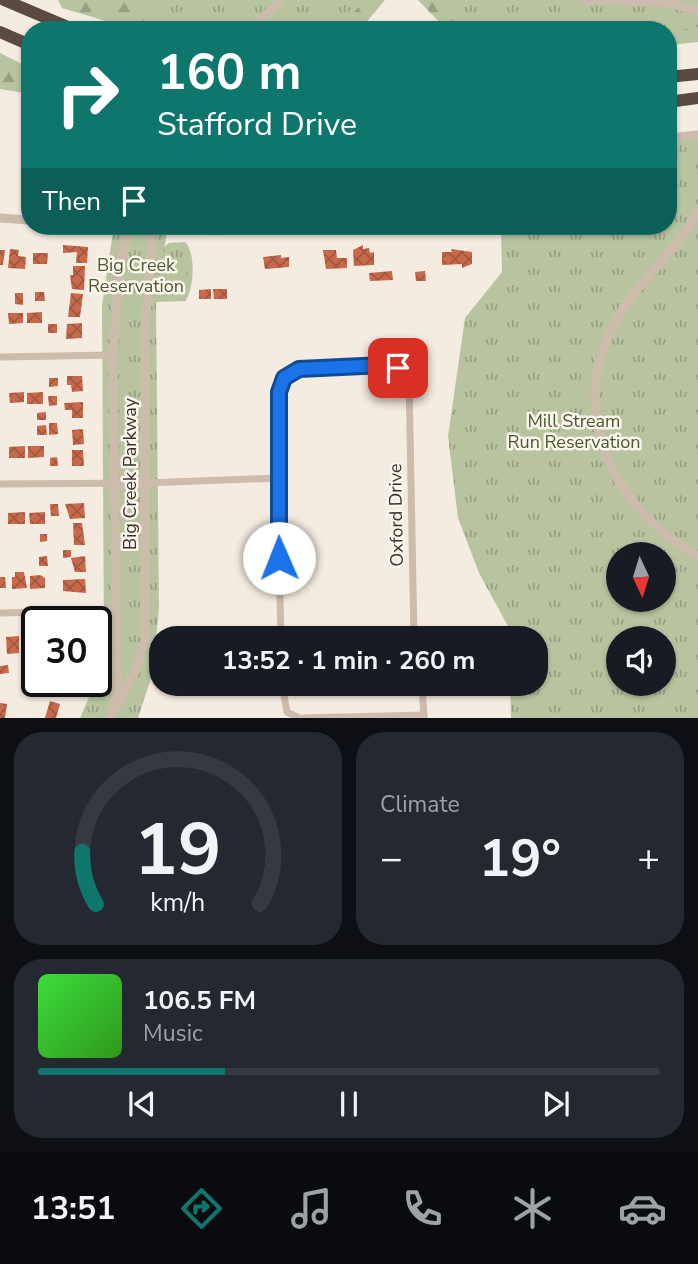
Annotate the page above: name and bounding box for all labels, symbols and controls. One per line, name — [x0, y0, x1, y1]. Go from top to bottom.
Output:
text: 160 m — [157, 39, 301, 106]
icon: right — [42, 49, 133, 140]
text: Stafford Drive — [157, 103, 357, 146]
icon: arrive — [115, 182, 153, 220]
text: Then — [42, 184, 101, 219]
park label: Big Creek Reservation — [88, 253, 184, 298]
pin — [368, 338, 428, 398]
icon: arrive — [379, 349, 417, 387]
street label: Big Creek Parkway — [118, 397, 142, 550]
park label: Mill Stream Run Reservation — [508, 409, 640, 454]
street label: Oxford Drive — [383, 463, 409, 567]
position arrow — [242, 521, 316, 595]
north arrow — [606, 542, 676, 612]
map controls — [606, 542, 676, 696]
speed limit sign: 30 — [21, 606, 112, 697]
button: sound — [606, 626, 676, 696]
text: 13:52 · 1 min · 260 m — [222, 643, 475, 678]
text: Climate — [380, 789, 460, 820]
text: 19 — [134, 801, 222, 901]
text: 19° — [479, 823, 561, 894]
text: − — [380, 833, 403, 884]
text: + — [637, 833, 660, 884]
text: km/h — [150, 886, 206, 920]
text: 106.5 FM — [143, 983, 256, 1018]
text: Music — [143, 1018, 203, 1049]
icon: previous — [123, 1085, 161, 1123]
icon: pause — [330, 1085, 368, 1123]
icon: next — [537, 1085, 575, 1123]
icon: directions — [177, 1184, 226, 1233]
icon: music — [287, 1184, 336, 1233]
icon: phone — [398, 1184, 447, 1233]
icon: climate — [508, 1184, 557, 1233]
icon: car — [618, 1184, 667, 1233]
text: 13:51 — [31, 1187, 115, 1230]

